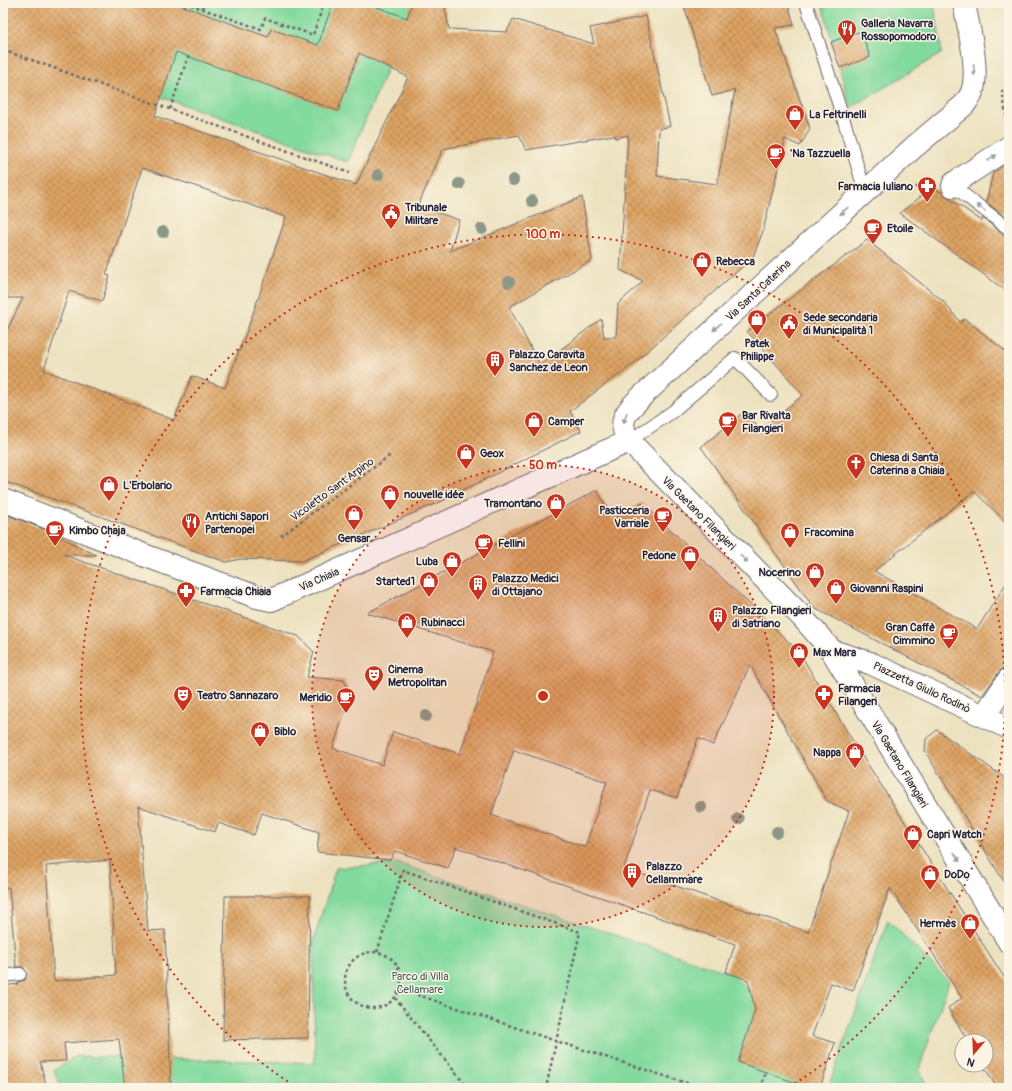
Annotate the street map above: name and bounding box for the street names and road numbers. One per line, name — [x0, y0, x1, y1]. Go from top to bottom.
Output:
street label: Via Santa Caterina — [723, 257, 793, 324]
street label: Vicoletto Sant'Arpino — [288, 455, 376, 524]
street label: Via Gaetano Filangieri — [659, 474, 738, 553]
street label: Via Chiaia — [297, 565, 341, 594]
street label: Piazzetta Giulio Rodinò — [871, 659, 972, 716]
street label: Via Gaetano Filangieri — [869, 719, 931, 810]

